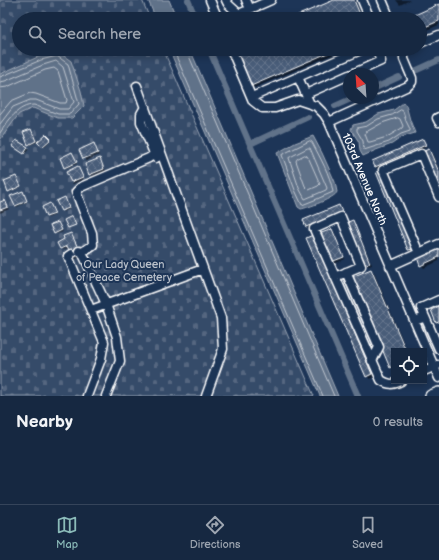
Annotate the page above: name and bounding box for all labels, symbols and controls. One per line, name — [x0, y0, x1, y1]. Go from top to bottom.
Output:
search box — [12, 12, 427, 56]
icon: search — [26, 23, 48, 45]
text: Search here — [58, 25, 141, 44]
north arrow — [343, 68, 379, 104]
street label: 103rd Avenue North — [339, 131, 390, 227]
park label: Our Lady Queen of Peace Cemetery — [76, 258, 172, 284]
map controls — [391, 348, 427, 384]
button: locate — [391, 348, 427, 384]
text: Nearby — [16, 412, 73, 432]
text: 0 results — [373, 414, 423, 430]
tab: Map — [56, 514, 78, 551]
tab: Directions — [190, 514, 240, 551]
tab: Saved — [352, 514, 383, 551]

